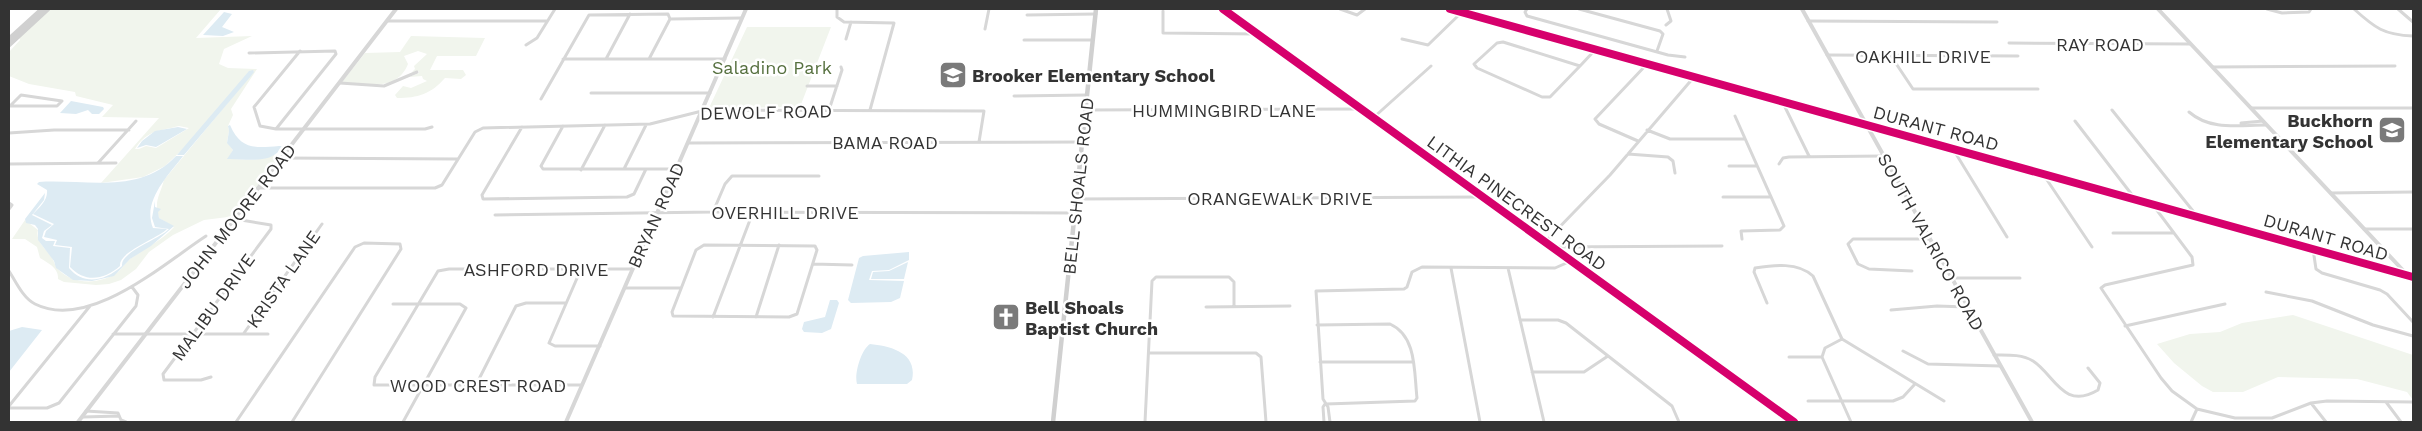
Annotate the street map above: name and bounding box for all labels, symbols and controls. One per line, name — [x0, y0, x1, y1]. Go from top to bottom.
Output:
street label: RAY ROAD — [2056, 34, 2144, 55]
street label: OAKHILL DRIVE — [1855, 46, 1991, 67]
park label: Saladino Park — [712, 57, 832, 78]
school or university icon: Brooker Elementary School — [938, 60, 968, 90]
place label: Brooker Elementary School — [972, 65, 1215, 86]
street label: BELL SHOALS ROAD — [1058, 96, 1098, 276]
street label: DEWOLF ROAD — [700, 100, 832, 124]
street label: HUMMINGBIRD LANE — [1132, 100, 1316, 121]
street label: DURANT ROAD — [1871, 101, 2001, 155]
place label: Buckhorn Elementary School — [2205, 110, 2373, 152]
school or university icon: Buckhorn Elementary School — [2377, 115, 2407, 145]
street label: LITHIA PINECREST ROAD — [1423, 131, 1611, 275]
street label: BAMA ROAD — [832, 132, 938, 153]
street label: JOHN MOORE ROAD — [174, 139, 300, 293]
street label: SOUTH VALRICO ROAD — [1873, 150, 1989, 334]
street label: BRYAN ROAD — [623, 159, 689, 271]
street label: ORANGEWALK DRIVE — [1187, 188, 1373, 209]
street label: OVERHILL DRIVE — [711, 202, 859, 223]
street label: DURANT ROAD — [2261, 209, 2391, 265]
street label: KRISTA LANE — [242, 226, 324, 332]
street label: MALIBU DRIVE — [167, 249, 259, 365]
street label: ASHFORD DRIVE — [463, 259, 609, 280]
place label: Bell Shoals Baptist Church — [1025, 297, 1158, 339]
church icon: Bell Shoals Baptist Church — [991, 302, 1021, 332]
street label: WOOD CREST ROAD — [390, 375, 566, 396]

